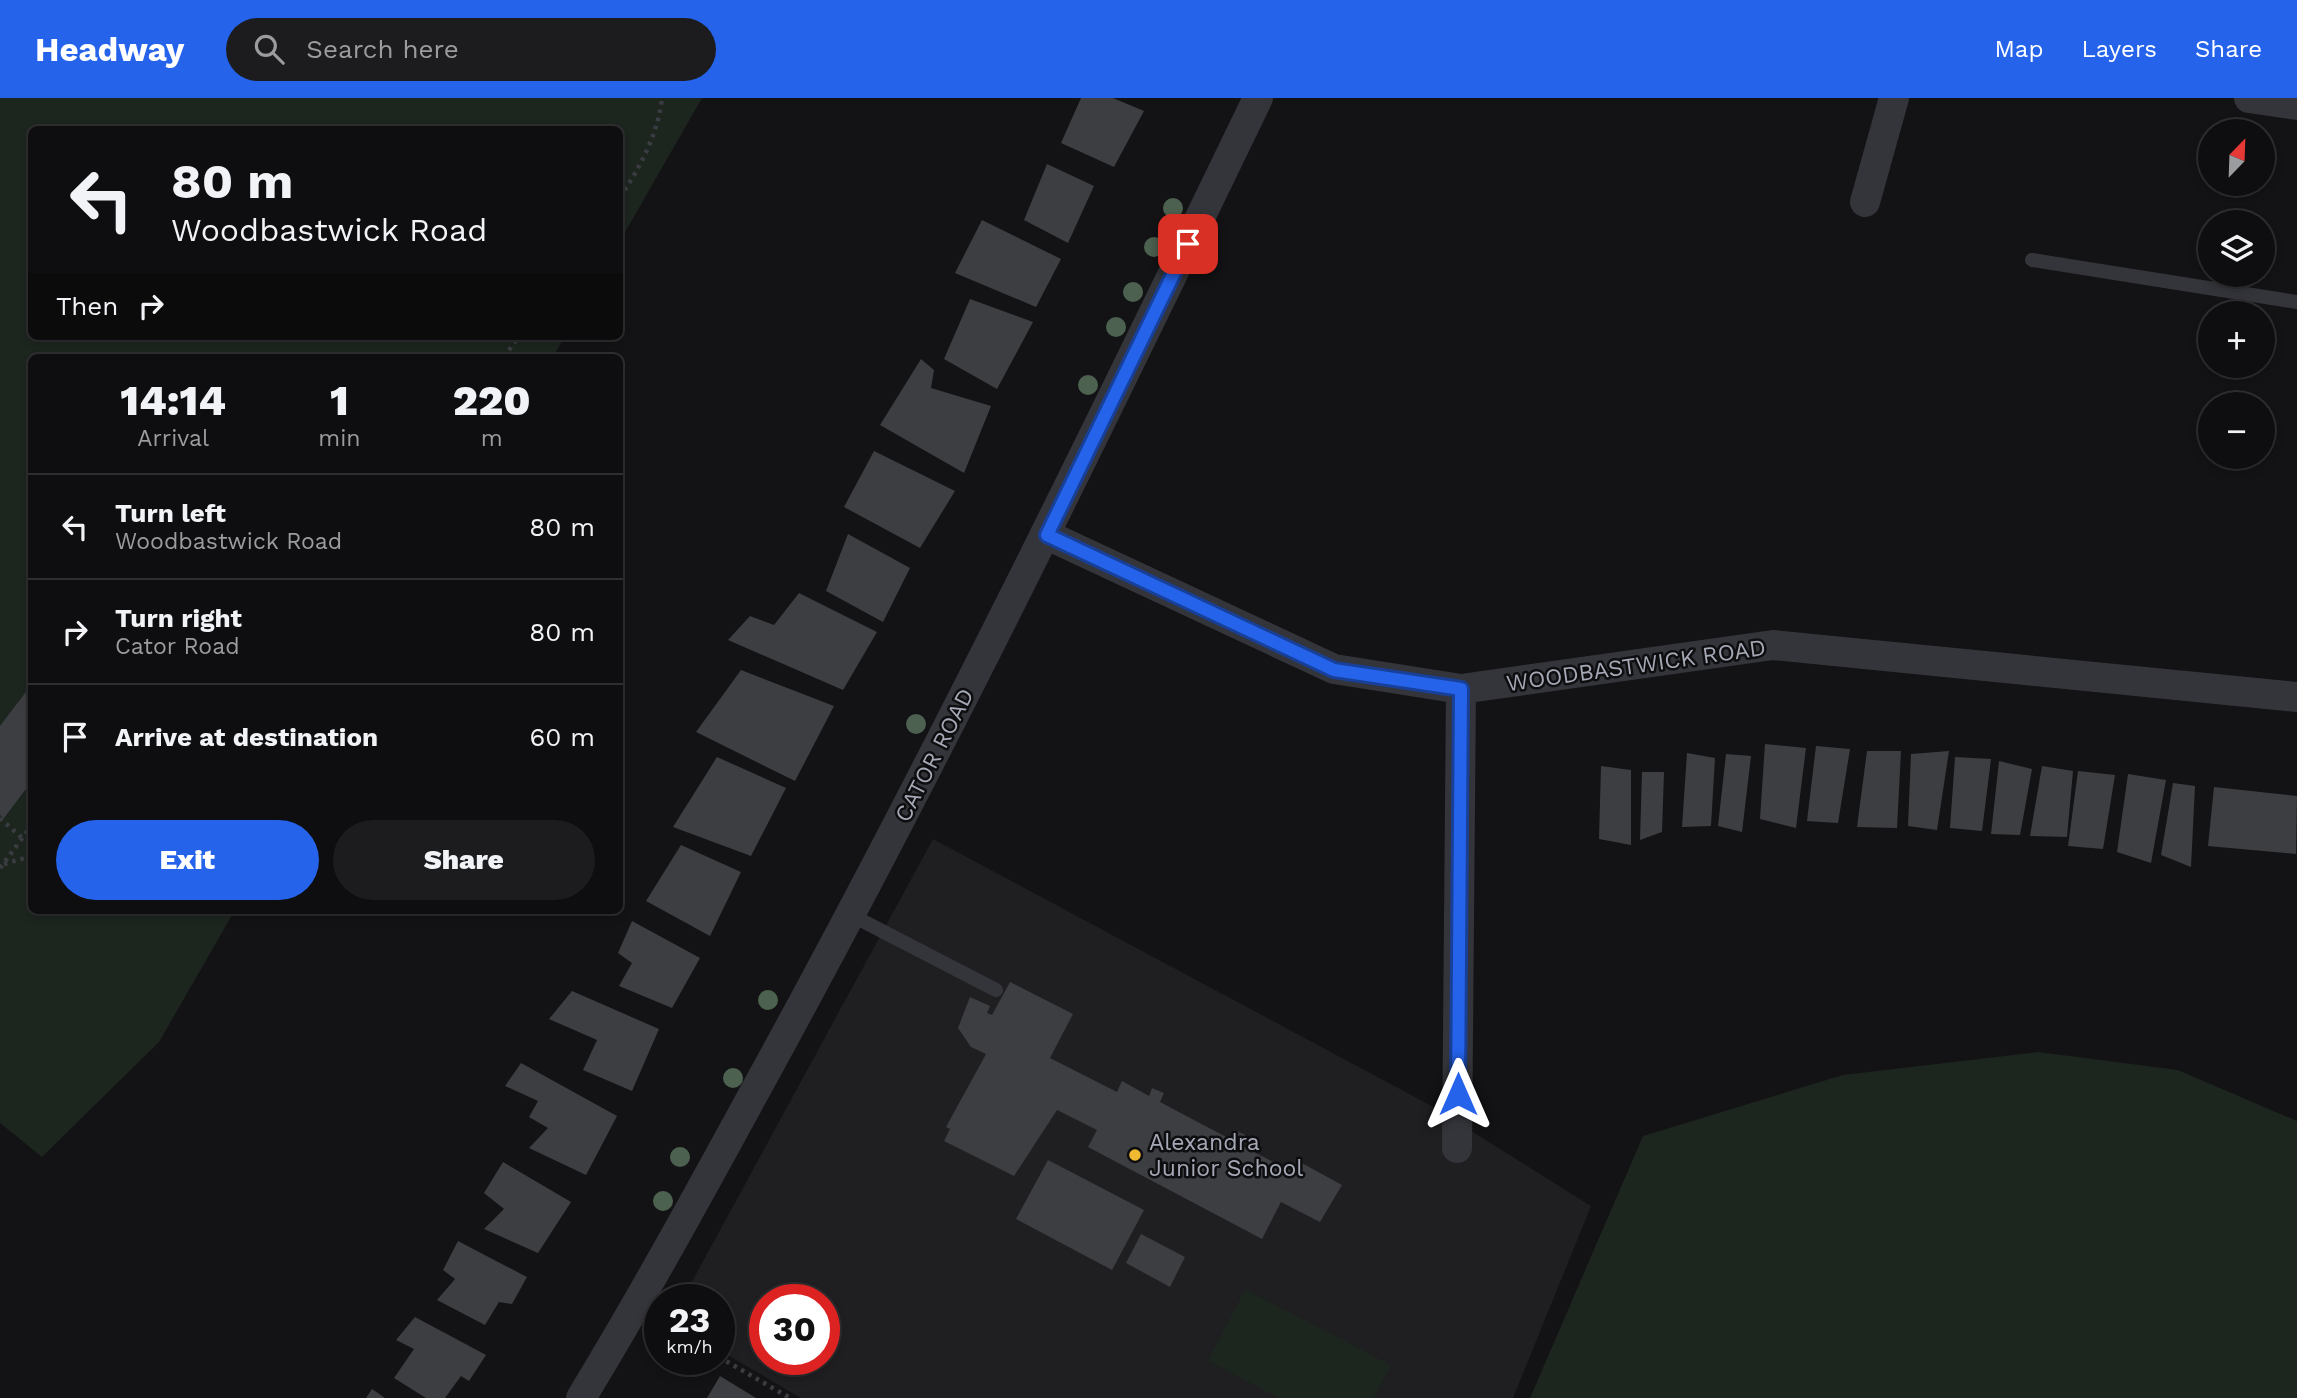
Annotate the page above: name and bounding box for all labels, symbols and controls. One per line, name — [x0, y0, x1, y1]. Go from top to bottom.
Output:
search box — [226, 18, 716, 81]
text: Headway — [35, 30, 184, 69]
icon: search — [250, 30, 288, 68]
text: Search here — [306, 34, 459, 64]
text: Map — [1995, 35, 2043, 63]
text: Layers — [2081, 35, 2157, 63]
text: Share — [2195, 35, 2262, 63]
north arrow — [2198, 119, 2275, 196]
map controls — [2198, 119, 2275, 469]
text: 80 m — [171, 152, 293, 210]
icon: left — [56, 154, 147, 245]
button: layers — [2198, 210, 2275, 287]
text: Woodbastwick Road — [171, 211, 487, 249]
pin — [1158, 214, 1218, 274]
icon: arrive — [1169, 225, 1207, 263]
icon: right — [132, 287, 170, 325]
text: Then — [56, 291, 118, 321]
button: + — [2198, 301, 2275, 378]
text: 14:14 — [120, 376, 226, 425]
text: 1 — [330, 376, 349, 425]
text: 220 — [453, 376, 531, 425]
button: − — [2198, 392, 2275, 469]
text: Arrival — [137, 425, 209, 452]
text: min — [318, 425, 361, 452]
text: m — [481, 425, 503, 452]
text: Turn left — [115, 498, 226, 528]
icon: left — [56, 508, 94, 546]
text: 80 m — [529, 512, 595, 542]
text: Woodbastwick Road — [115, 528, 342, 555]
text: Turn right — [115, 603, 242, 633]
icon: right — [56, 613, 94, 651]
text: 80 m — [529, 617, 595, 647]
text: Cator Road — [115, 633, 240, 660]
street label: WOODBASTWICK ROAD — [1505, 634, 1767, 697]
street label: CATOR ROAD — [889, 684, 980, 827]
icon: arrive — [56, 718, 94, 756]
text: Arrive at destination — [115, 722, 378, 752]
text: 60 m — [529, 722, 595, 752]
button: Exit — [56, 820, 319, 900]
button: Share — [333, 820, 595, 900]
position arrow — [1421, 1057, 1495, 1131]
place label: Alexandra Junior School — [1149, 1129, 1303, 1182]
marker: Alexandra Junior School — [1127, 1147, 1143, 1163]
speed limit sign: 30 — [749, 1284, 840, 1375]
text: 23 — [669, 1299, 710, 1341]
text: km/h — [666, 1336, 713, 1357]

